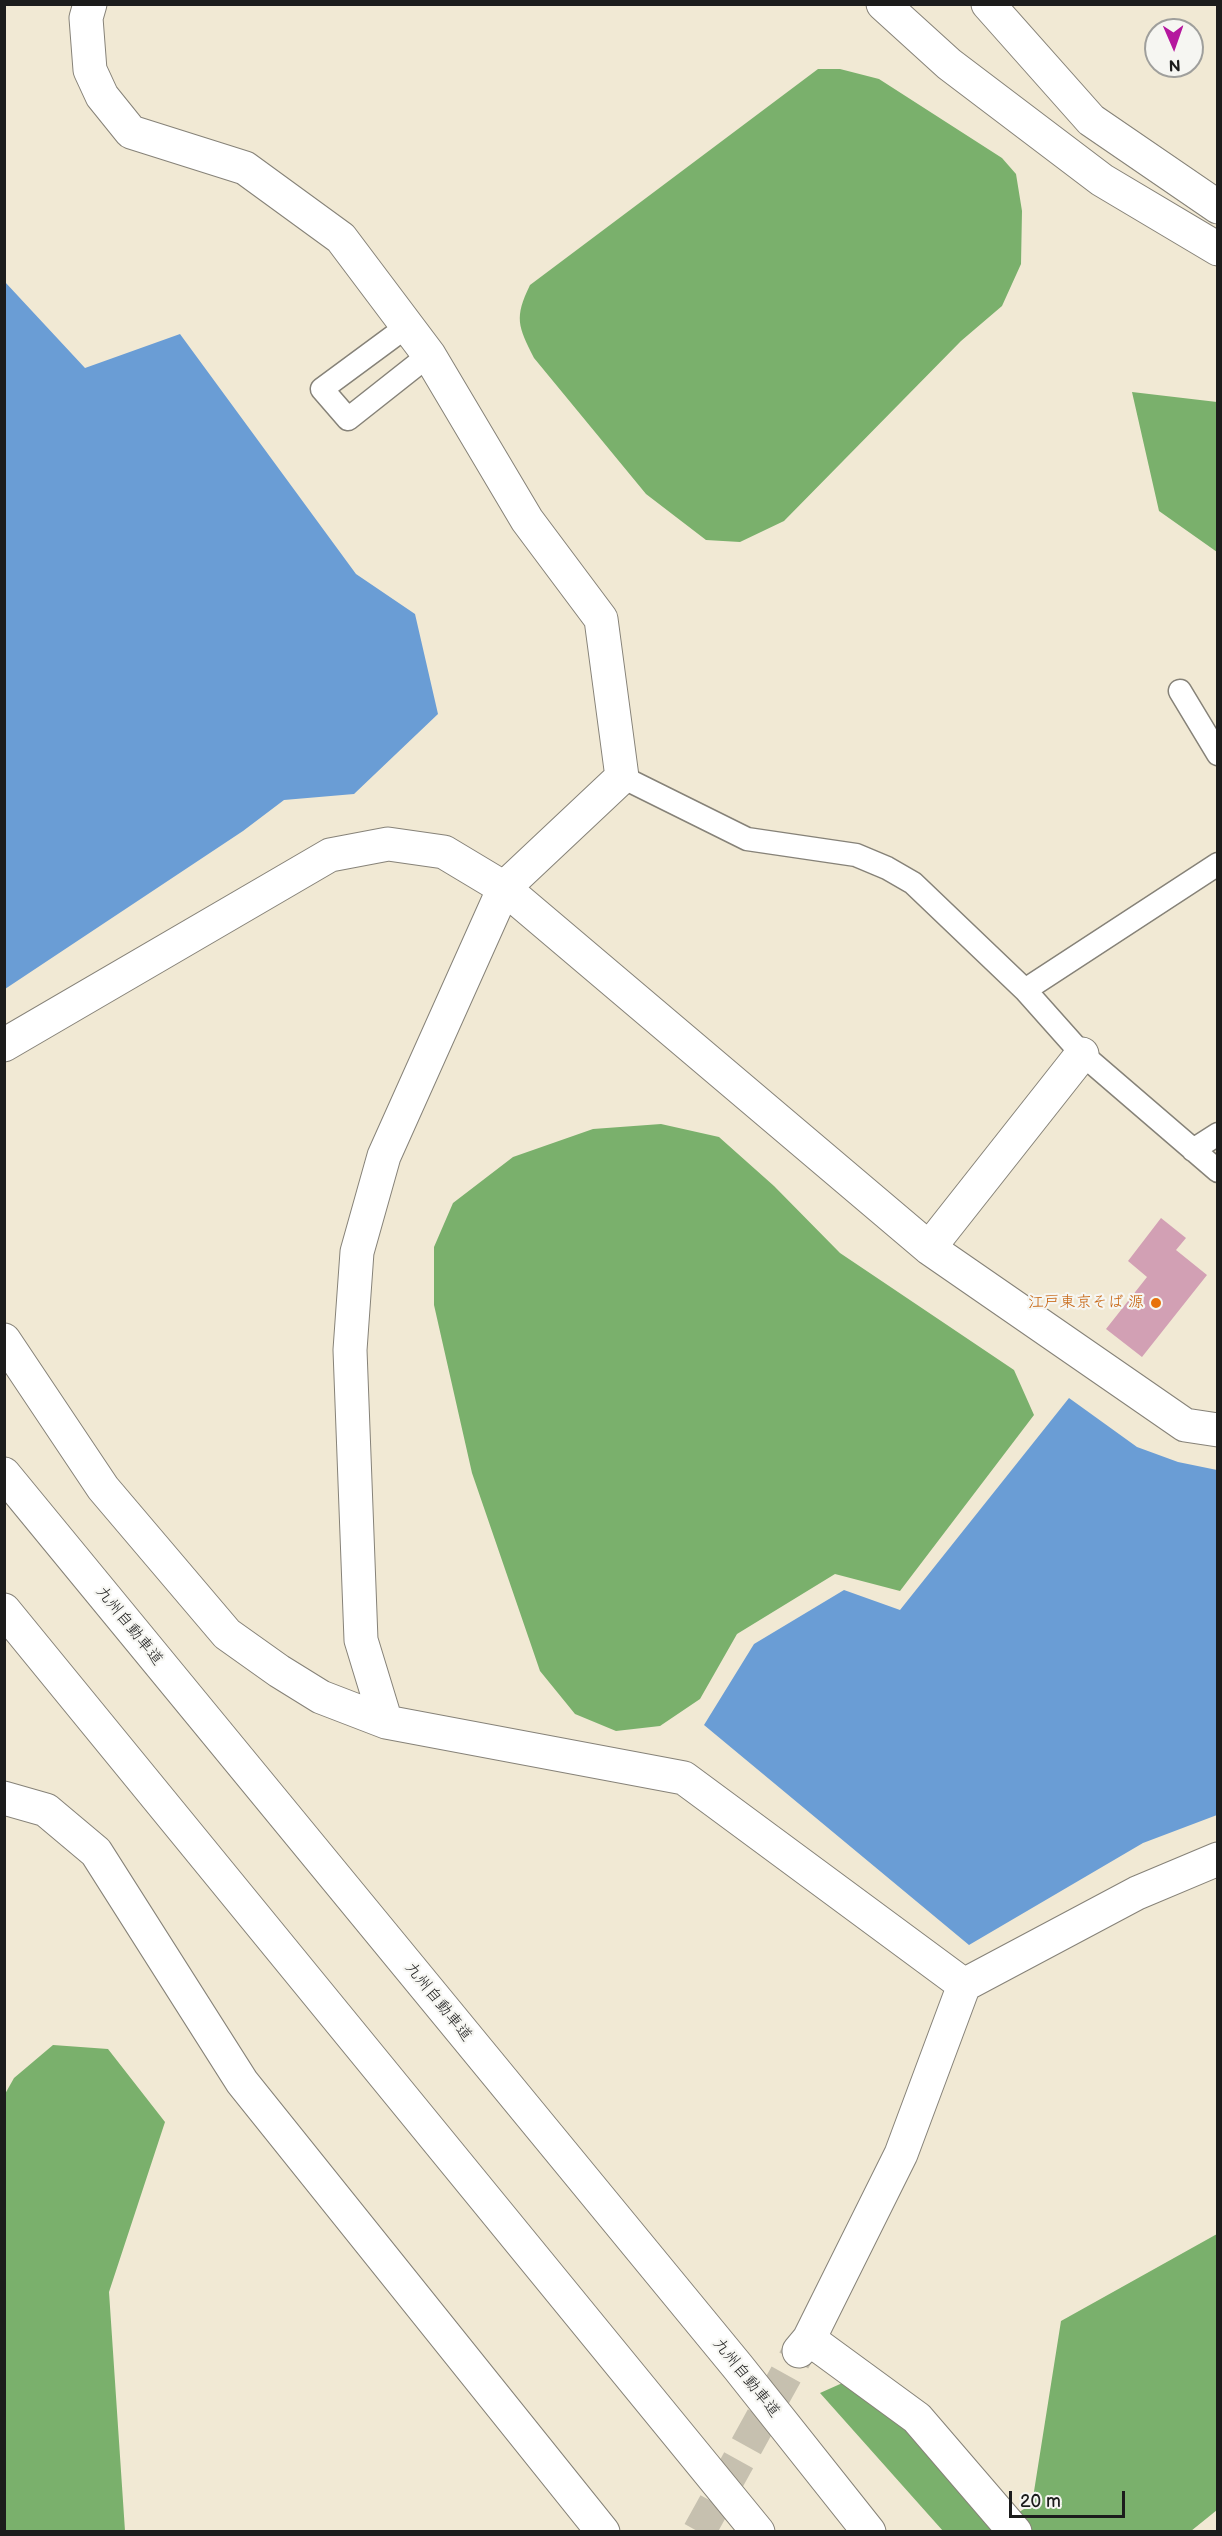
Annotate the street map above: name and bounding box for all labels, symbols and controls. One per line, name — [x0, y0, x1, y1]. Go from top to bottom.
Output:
north arrow — [1144, 18, 1204, 78]
text: N — [1168, 55, 1181, 74]
place label: 江戸東京そば 源 — [1028, 1293, 1144, 1313]
marker: 江戸東京そば 源 — [1149, 1296, 1163, 1310]
street label: 九州自動車道 — [91, 1583, 167, 1669]
street label: 九州自動車道 — [400, 1959, 476, 2045]
street label: 九州自動車道 — [708, 2335, 784, 2421]
scale bar — [1012, 2479, 1128, 2517]
text: 20 m — [1020, 2491, 1061, 2512]

